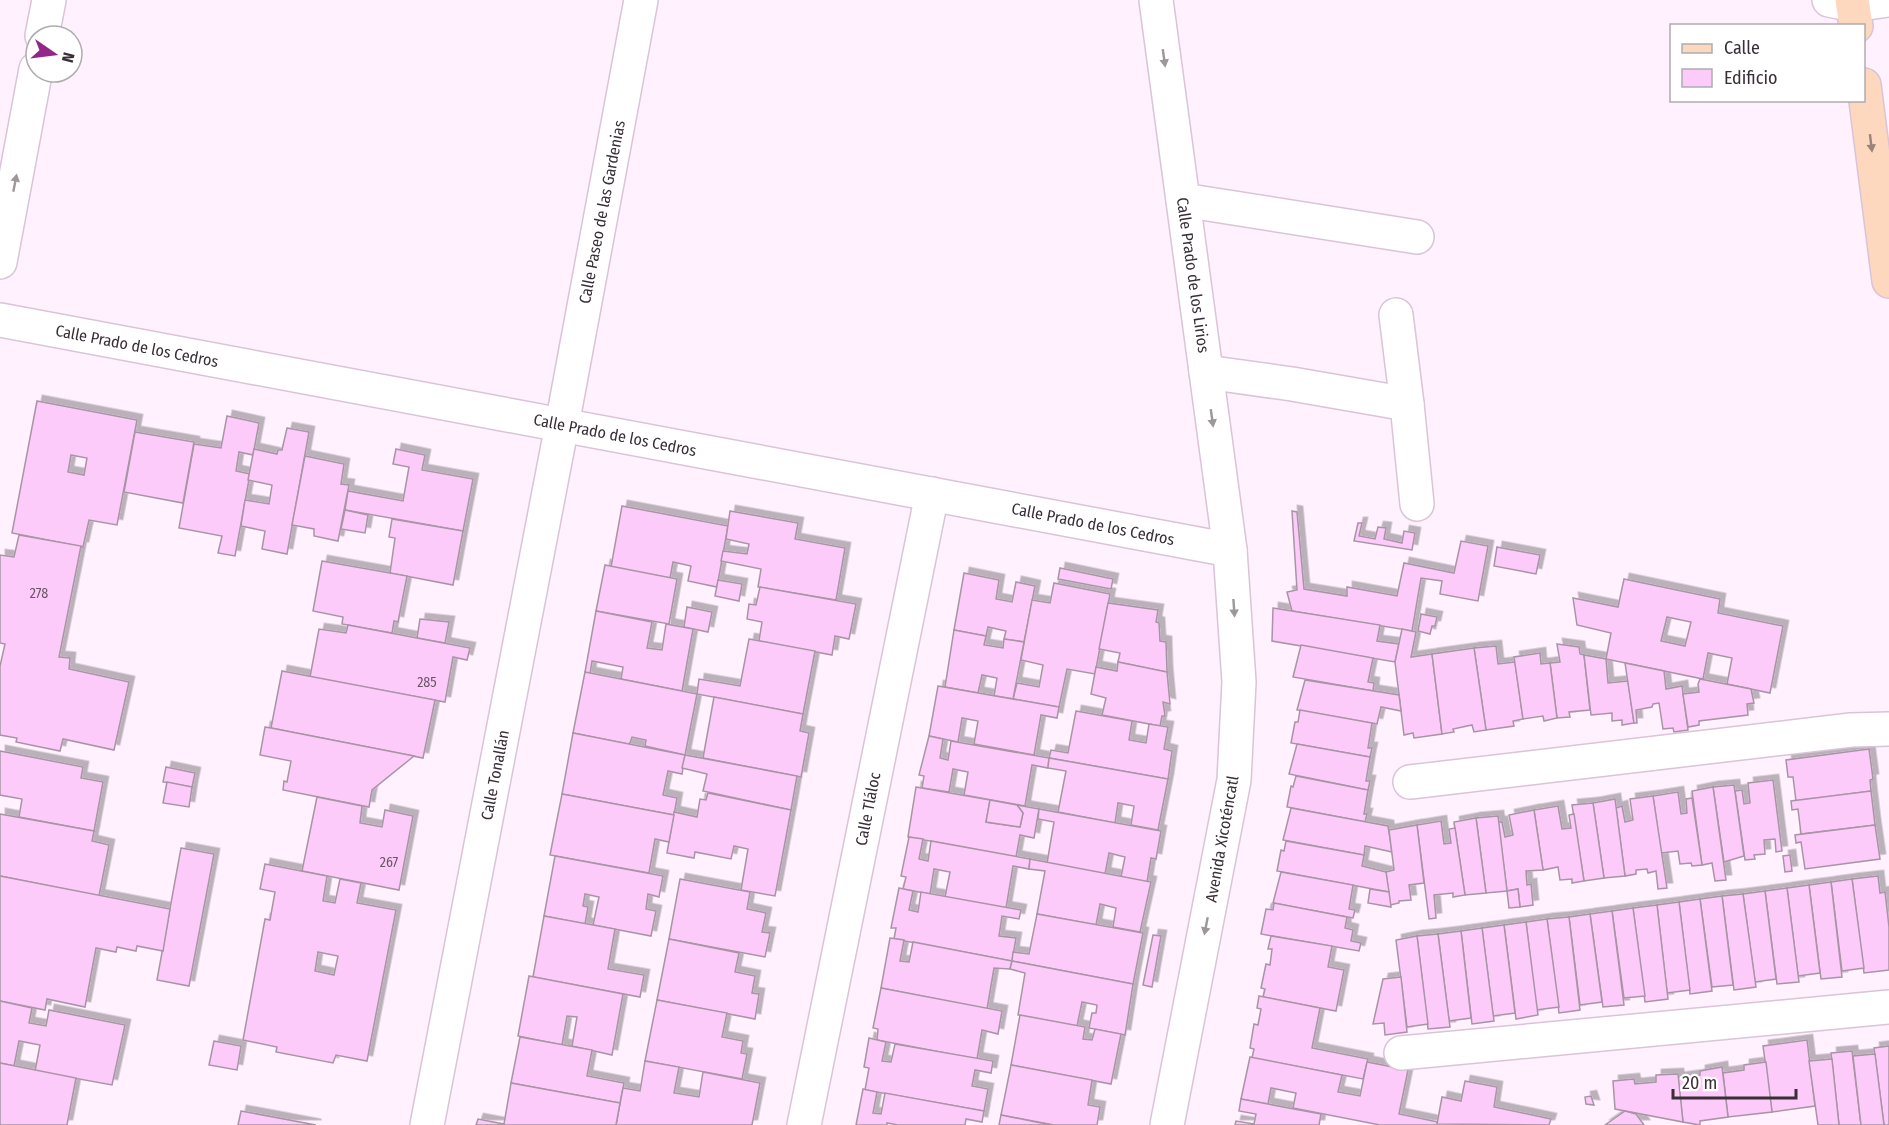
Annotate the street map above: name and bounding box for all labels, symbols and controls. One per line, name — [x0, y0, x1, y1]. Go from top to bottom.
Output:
north arrow — [24, 24, 84, 84]
legend — [1670, 24, 1865, 102]
text: Calle — [1724, 37, 1760, 59]
one-way arrow — [1159, 49, 1168, 68]
text: N — [58, 51, 78, 64]
text: Edificio — [1724, 67, 1777, 89]
street label: Calle Paseo de las Gardenias — [575, 119, 629, 305]
one-way arrow — [1866, 134, 1876, 153]
one-way arrow — [11, 174, 20, 193]
street label: Calle Prado de los Lirios — [1173, 196, 1213, 354]
street label: Calle Prado de los Cedros — [54, 321, 220, 371]
one-way arrow — [1208, 408, 1217, 427]
street label: Calle Prado de los Cedros — [532, 410, 698, 460]
street label: Calle Prado de los Cedros — [1010, 499, 1176, 549]
house number: 278 — [30, 585, 48, 602]
one-way arrow — [1229, 598, 1239, 617]
house number: 285 — [417, 674, 437, 691]
street label: Calle Tonallán — [477, 728, 513, 822]
street label: Calle Tláloc — [852, 771, 884, 847]
street label: Avenida Xicoténcatl — [1202, 774, 1242, 904]
house number: 267 — [380, 854, 399, 871]
one-way arrow — [1201, 917, 1210, 936]
scale bar — [1673, 1062, 1796, 1100]
text: 20 m — [1682, 1072, 1717, 1094]

